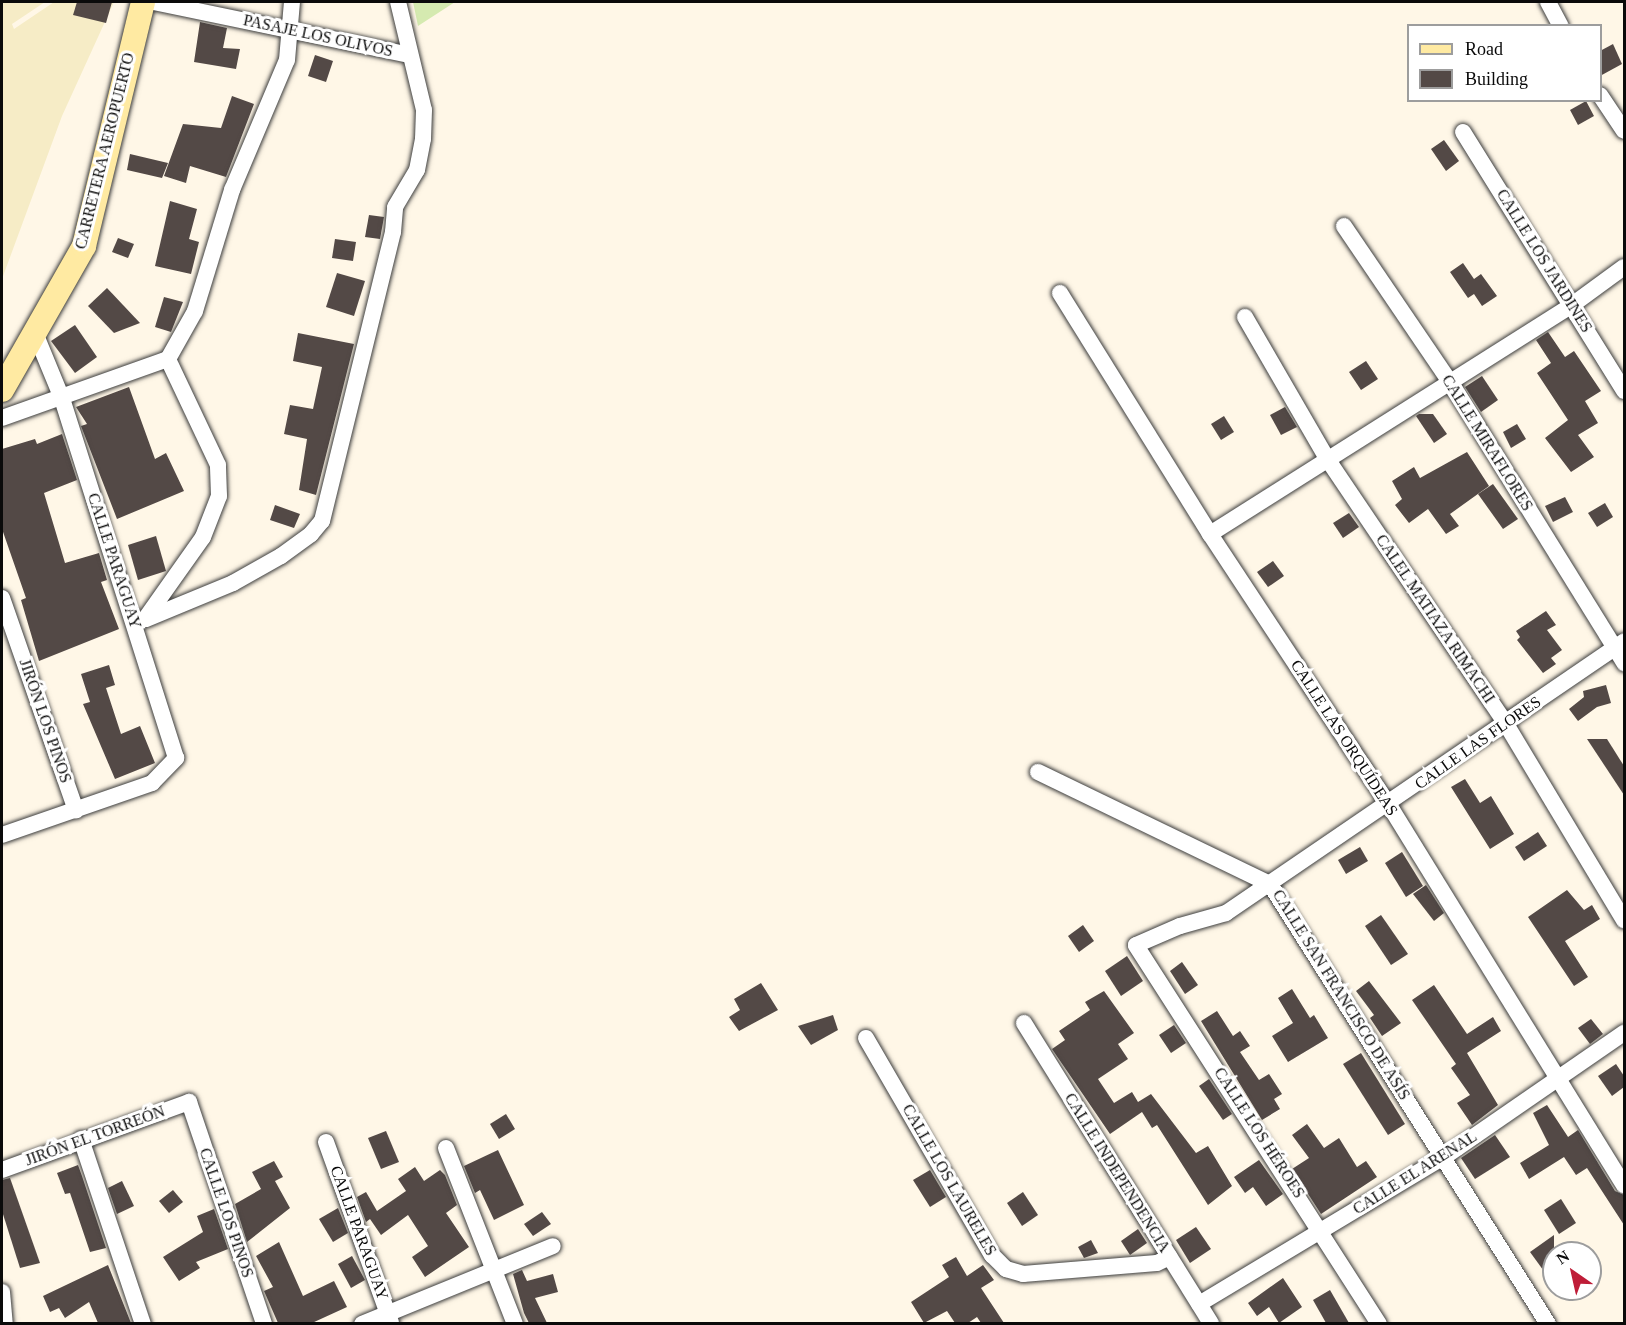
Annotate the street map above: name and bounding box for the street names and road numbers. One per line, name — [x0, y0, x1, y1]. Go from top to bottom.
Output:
street label: PASAJE LOS OLIVOS — [242, 11, 394, 61]
street label: CARRETERA AEROPUERTO — [71, 50, 139, 252]
street label: CALLE LOS JARDINES — [1492, 186, 1596, 336]
street label: CALLE MIRAFLORES — [1437, 371, 1537, 515]
street label: CALLE PARAGUAY — [83, 491, 145, 631]
street label: CALEL MATIAZA RIMACHI — [1371, 530, 1499, 708]
street label: CALLE LAS ORQUÍDEAS — [1286, 656, 1402, 820]
street label: JIRÓN LOS PINOS — [15, 657, 75, 785]
street label: CALLE LAS FLORES — [1411, 692, 1545, 794]
street label: CALLE SAN FRANCISCO DE ASÍS — [1268, 886, 1414, 1104]
street label: CALLE LOS HÉROES — [1210, 1064, 1308, 1202]
street label: CALLE INDEPENDENCIA — [1060, 1090, 1174, 1256]
street label: CALLE LOS LAURELES — [898, 1101, 1000, 1259]
street label: JIRÓN EL TORREÓN — [22, 1102, 168, 1170]
street label: CALLE EL ARENAL — [1349, 1127, 1481, 1219]
street label: CALLE LOS PINOS — [195, 1146, 257, 1280]
street label: CALLE PARAGUAY — [326, 1163, 392, 1303]

